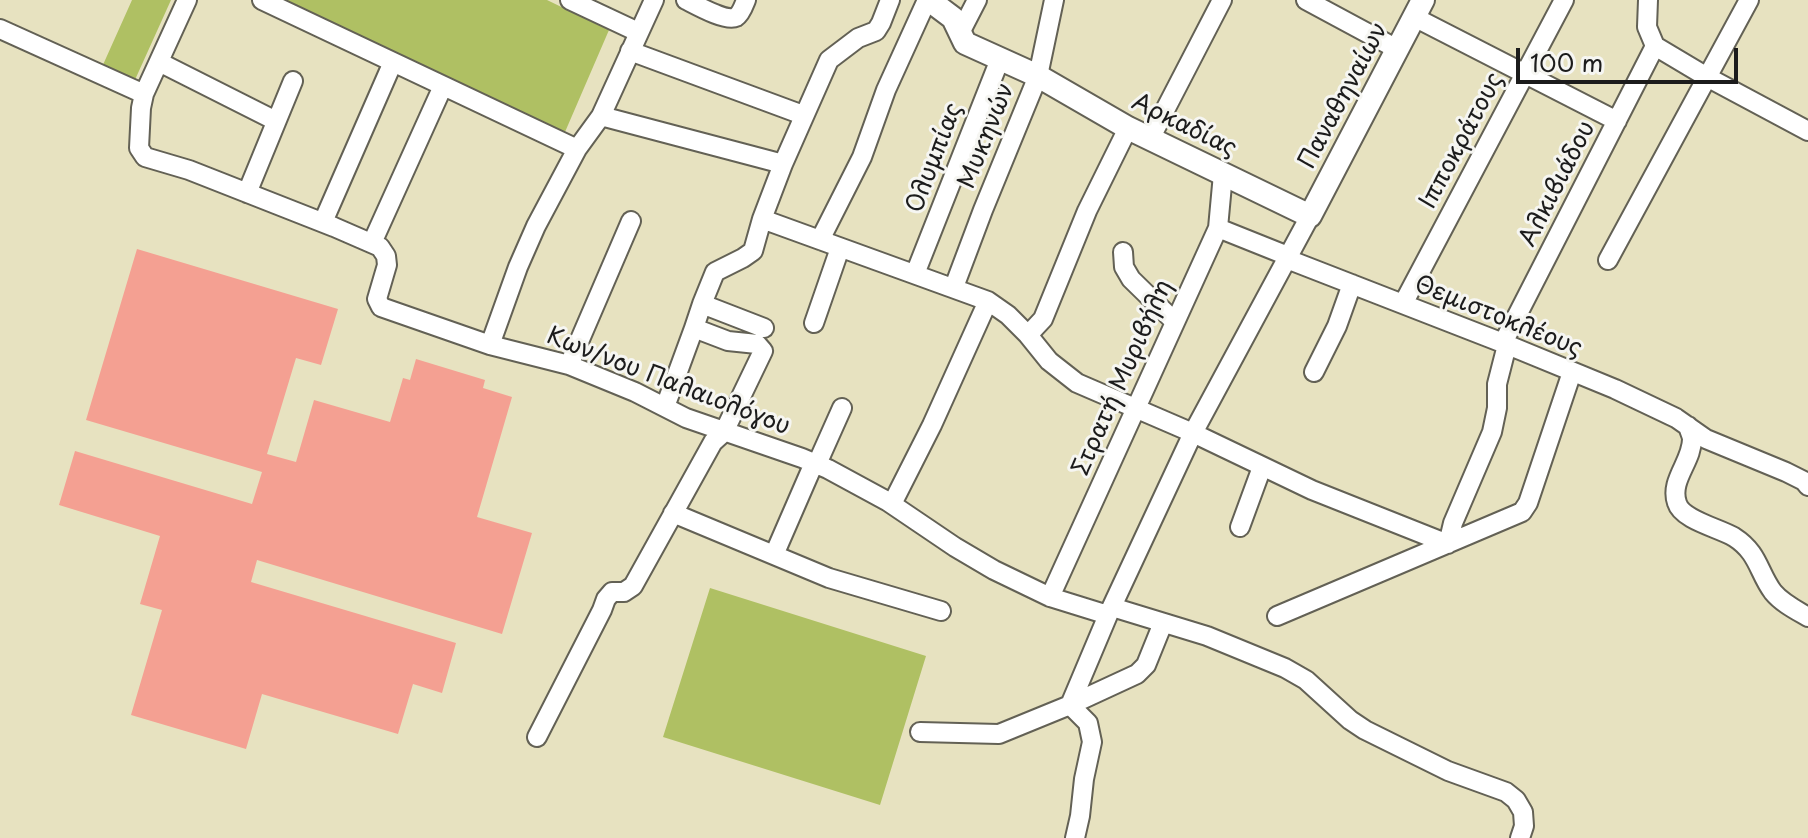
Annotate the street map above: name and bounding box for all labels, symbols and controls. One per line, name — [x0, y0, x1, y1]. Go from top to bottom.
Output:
street label: Παναθηναίων — [1293, 18, 1395, 174]
scale bar — [1520, 32, 1742, 82]
text: 100 m — [1530, 44, 1603, 80]
street label: Ιπποκράτους — [1414, 68, 1510, 214]
street label: Μυκηνών — [953, 79, 1021, 193]
street label: Αρκαδίας — [1127, 88, 1241, 164]
street label: Ολυμπίας — [901, 99, 969, 217]
street label: Αλκιβιάδου — [1514, 116, 1602, 252]
street label: Θεμιστοκλέους — [1410, 270, 1586, 364]
street label: Στρατή Μυριβήλη — [1067, 276, 1179, 480]
street label: Κων/νου Παλαιολόγου — [542, 322, 794, 442]

